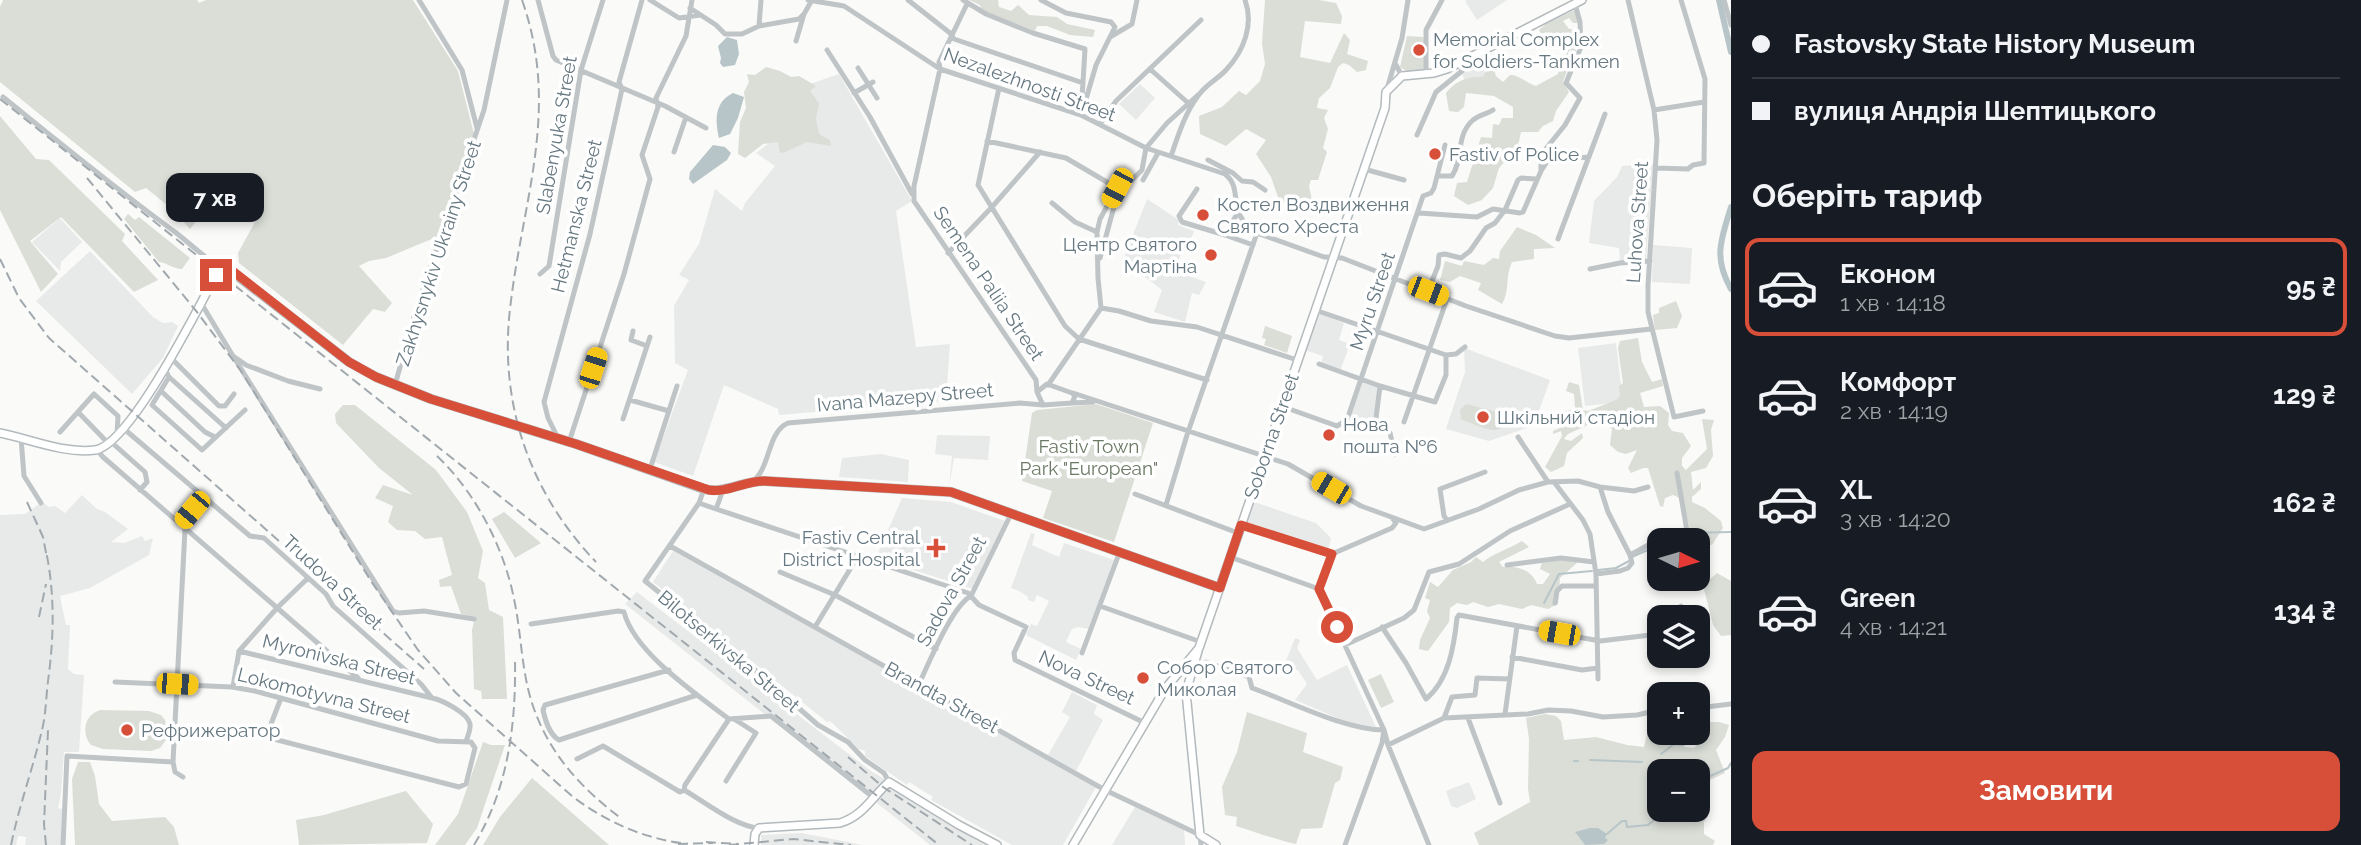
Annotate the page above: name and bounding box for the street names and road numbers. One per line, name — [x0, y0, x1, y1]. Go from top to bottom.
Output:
street label: Nezalezhnosti Street — [941, 43, 1120, 126]
street label: Slabenyuka Street — [531, 54, 581, 216]
street label: Hetmanska Street — [546, 136, 606, 295]
street label: Zakhysnykiv Ukrainy Street — [391, 137, 485, 369]
street label: Luhova Street — [1622, 160, 1652, 284]
street label: Semena Paliia Street — [929, 202, 1049, 365]
street label: Myru Street — [1345, 248, 1399, 353]
street label: Soborna Street — [1239, 370, 1303, 502]
street label: Ivana Mazepy Street — [816, 378, 995, 416]
street label: Trudova Street — [279, 530, 388, 634]
street label: Sadova Street — [912, 532, 991, 650]
street label: Bilotserkivska Street — [654, 585, 805, 717]
street label: Myronivska Street — [260, 629, 418, 689]
street label: Nova Street — [1036, 645, 1139, 709]
street label: Brandta Street — [881, 657, 1003, 738]
street label: Lokomotyvna Street — [235, 663, 413, 727]

